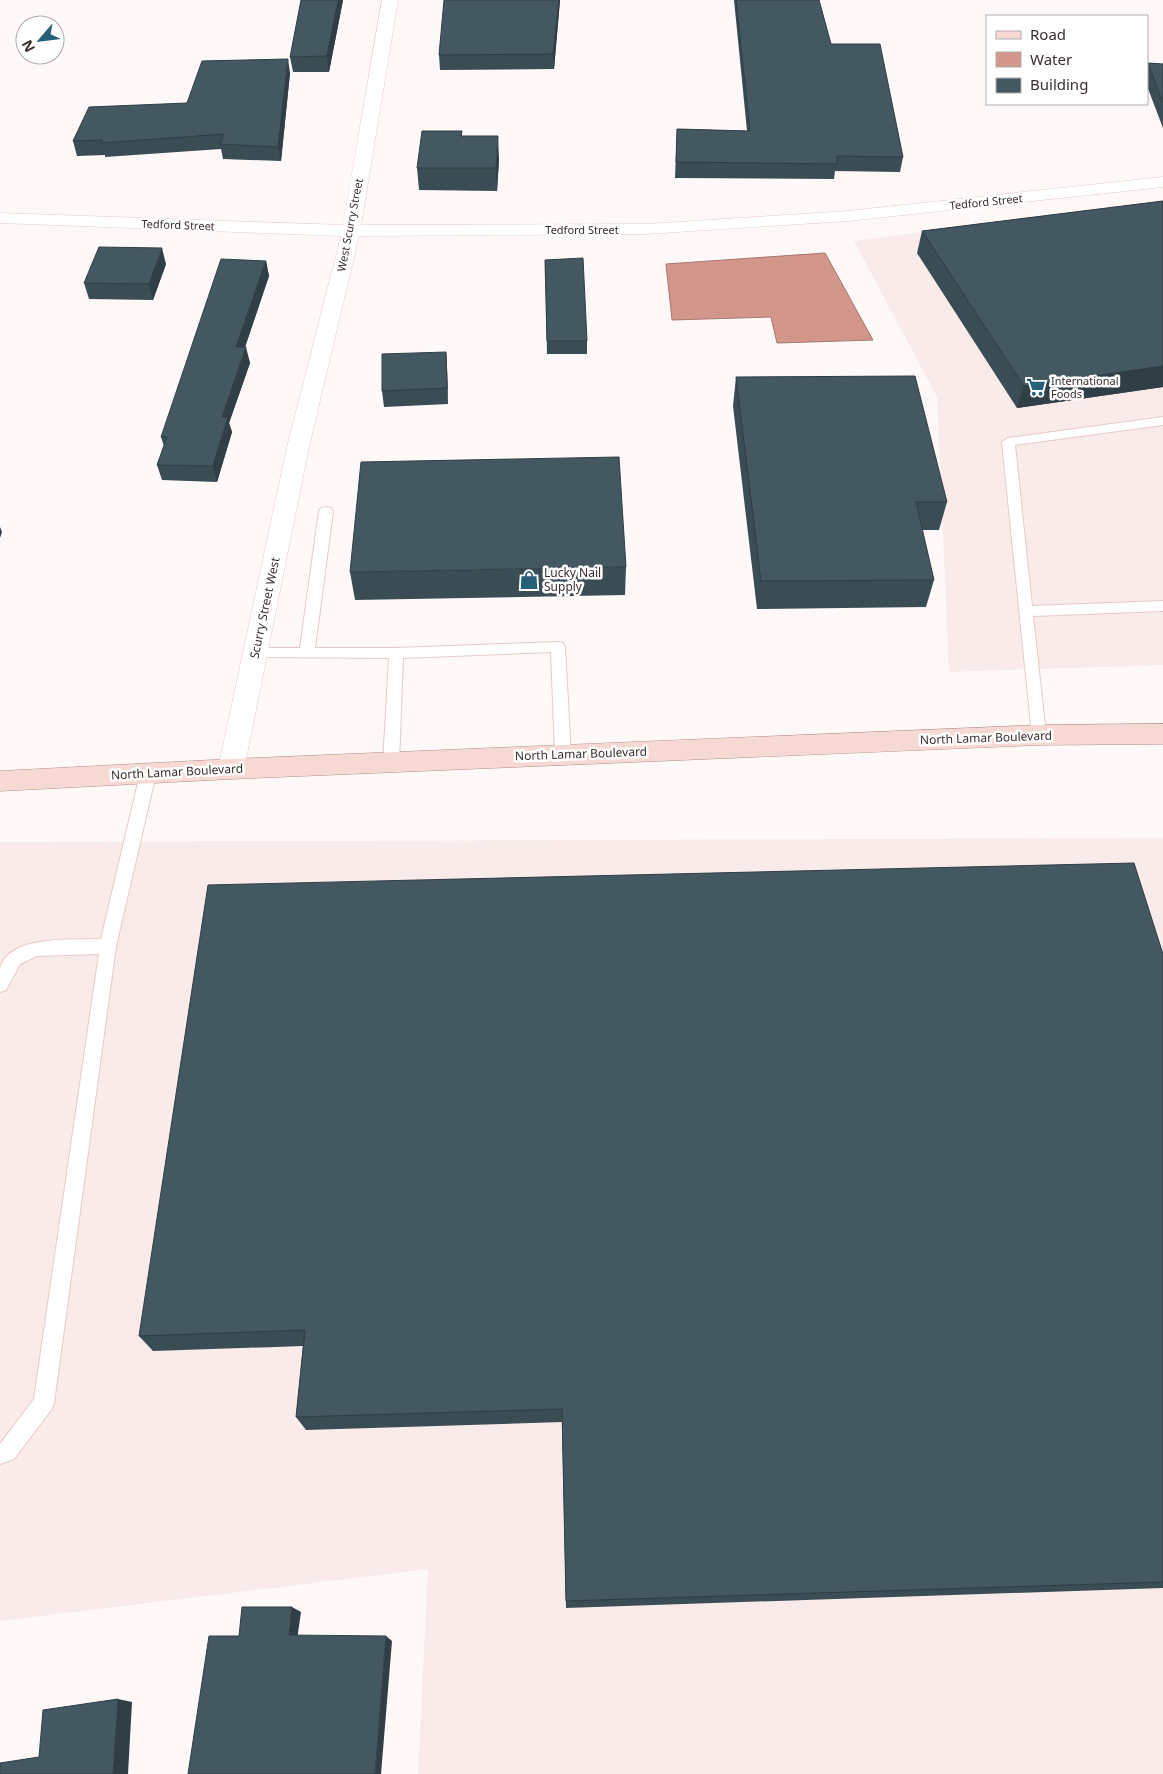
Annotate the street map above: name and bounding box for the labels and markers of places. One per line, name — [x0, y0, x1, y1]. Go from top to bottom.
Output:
place label: International Foods — [1051, 373, 1119, 401]
supermarket icon: International Foods — [1025, 376, 1047, 398]
place label: Lucky Nail Supply — [544, 564, 601, 595]
shop icon: Lucky Nail Supply — [518, 569, 540, 591]

